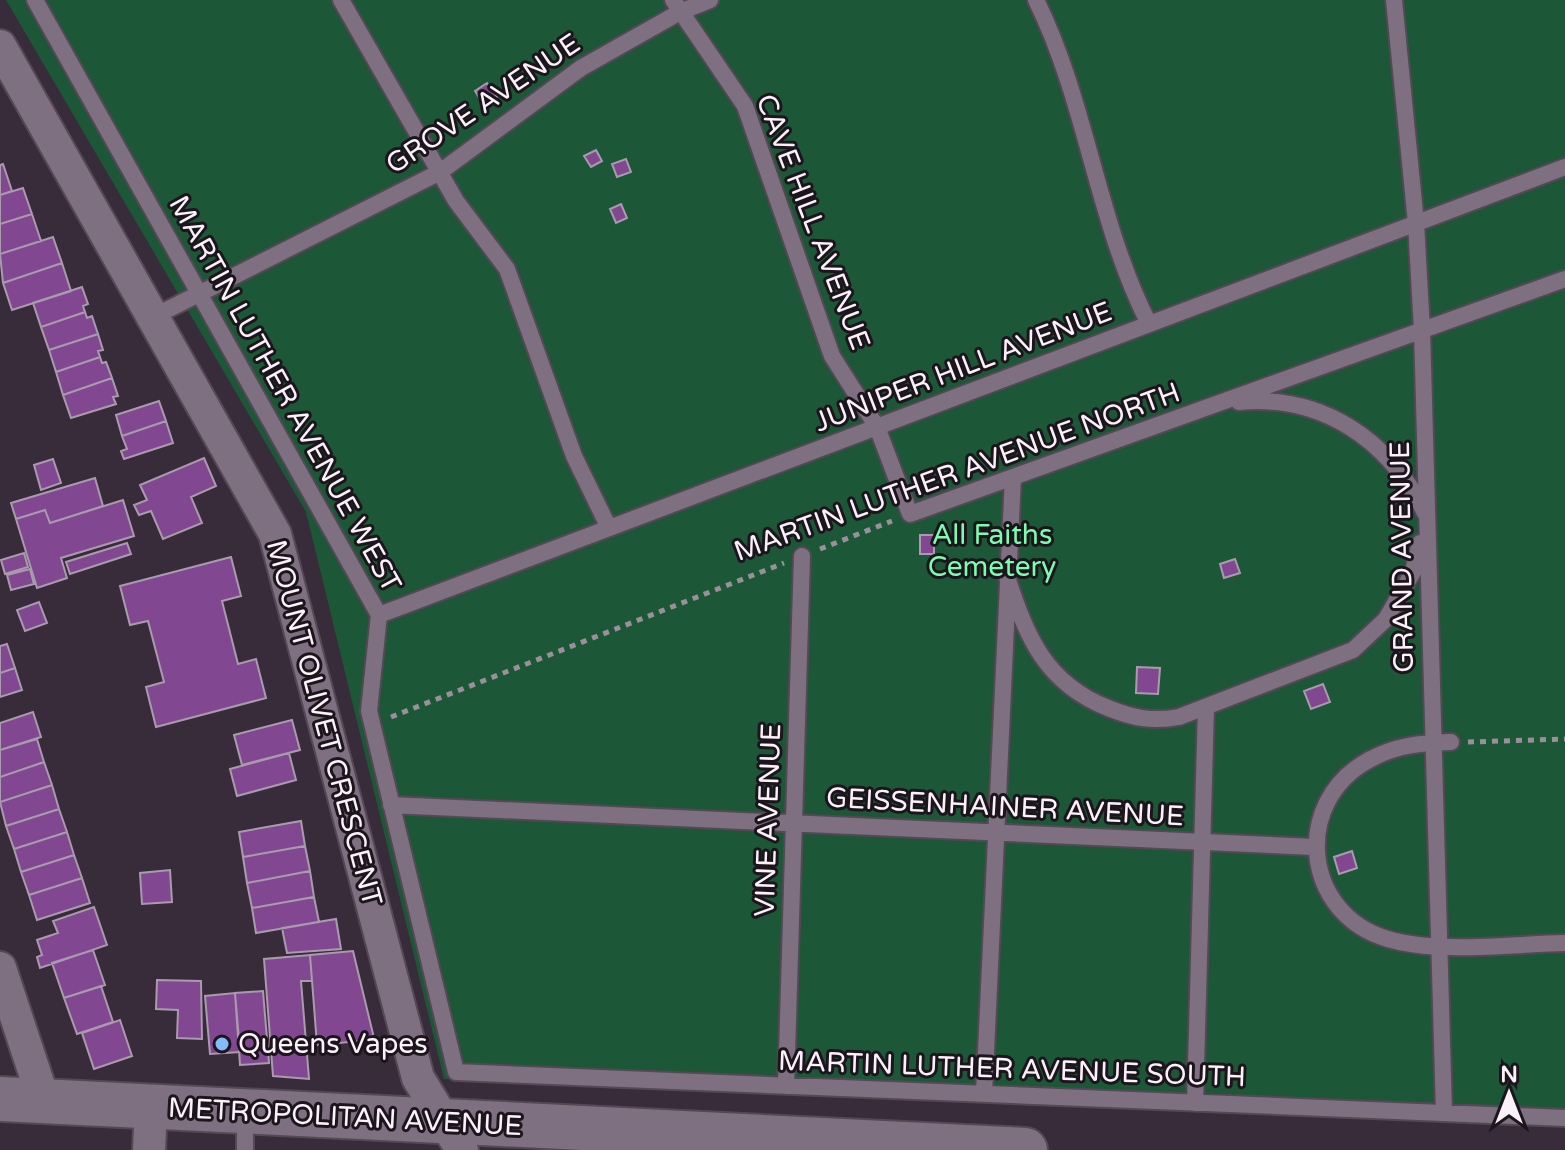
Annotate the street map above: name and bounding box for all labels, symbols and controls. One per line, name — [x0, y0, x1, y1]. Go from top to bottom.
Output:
street label: GROVE AVENUE — [380, 27, 586, 181]
street label: CAVE HILL AVENUE — [749, 89, 877, 355]
street label: MARTIN LUTHER AVENUE WEST — [162, 190, 408, 598]
street label: JUNIPER HILL AVENUE — [809, 295, 1117, 439]
street label: MARTIN LUTHER AVENUE NORTH — [729, 375, 1185, 569]
street label: GRAND AVENUE — [1383, 441, 1421, 673]
park label: All Faiths Cemetery — [928, 518, 1056, 584]
street label: MOUNT OLIVET CRESCENT — [259, 536, 389, 910]
street label: VINE AVENUE — [748, 723, 788, 917]
street label: GEISSENHAINER AVENUE — [825, 781, 1185, 833]
place label: Queens Vapes — [238, 1027, 428, 1061]
marker: Queens Vapes — [213, 1035, 231, 1053]
street label: MARTIN LUTHER AVENUE SOUTH — [778, 1044, 1246, 1094]
north arrow — [1469, 1054, 1549, 1134]
text: N — [1500, 1062, 1518, 1088]
street label: METROPOLITAN AVENUE — [167, 1091, 523, 1143]

